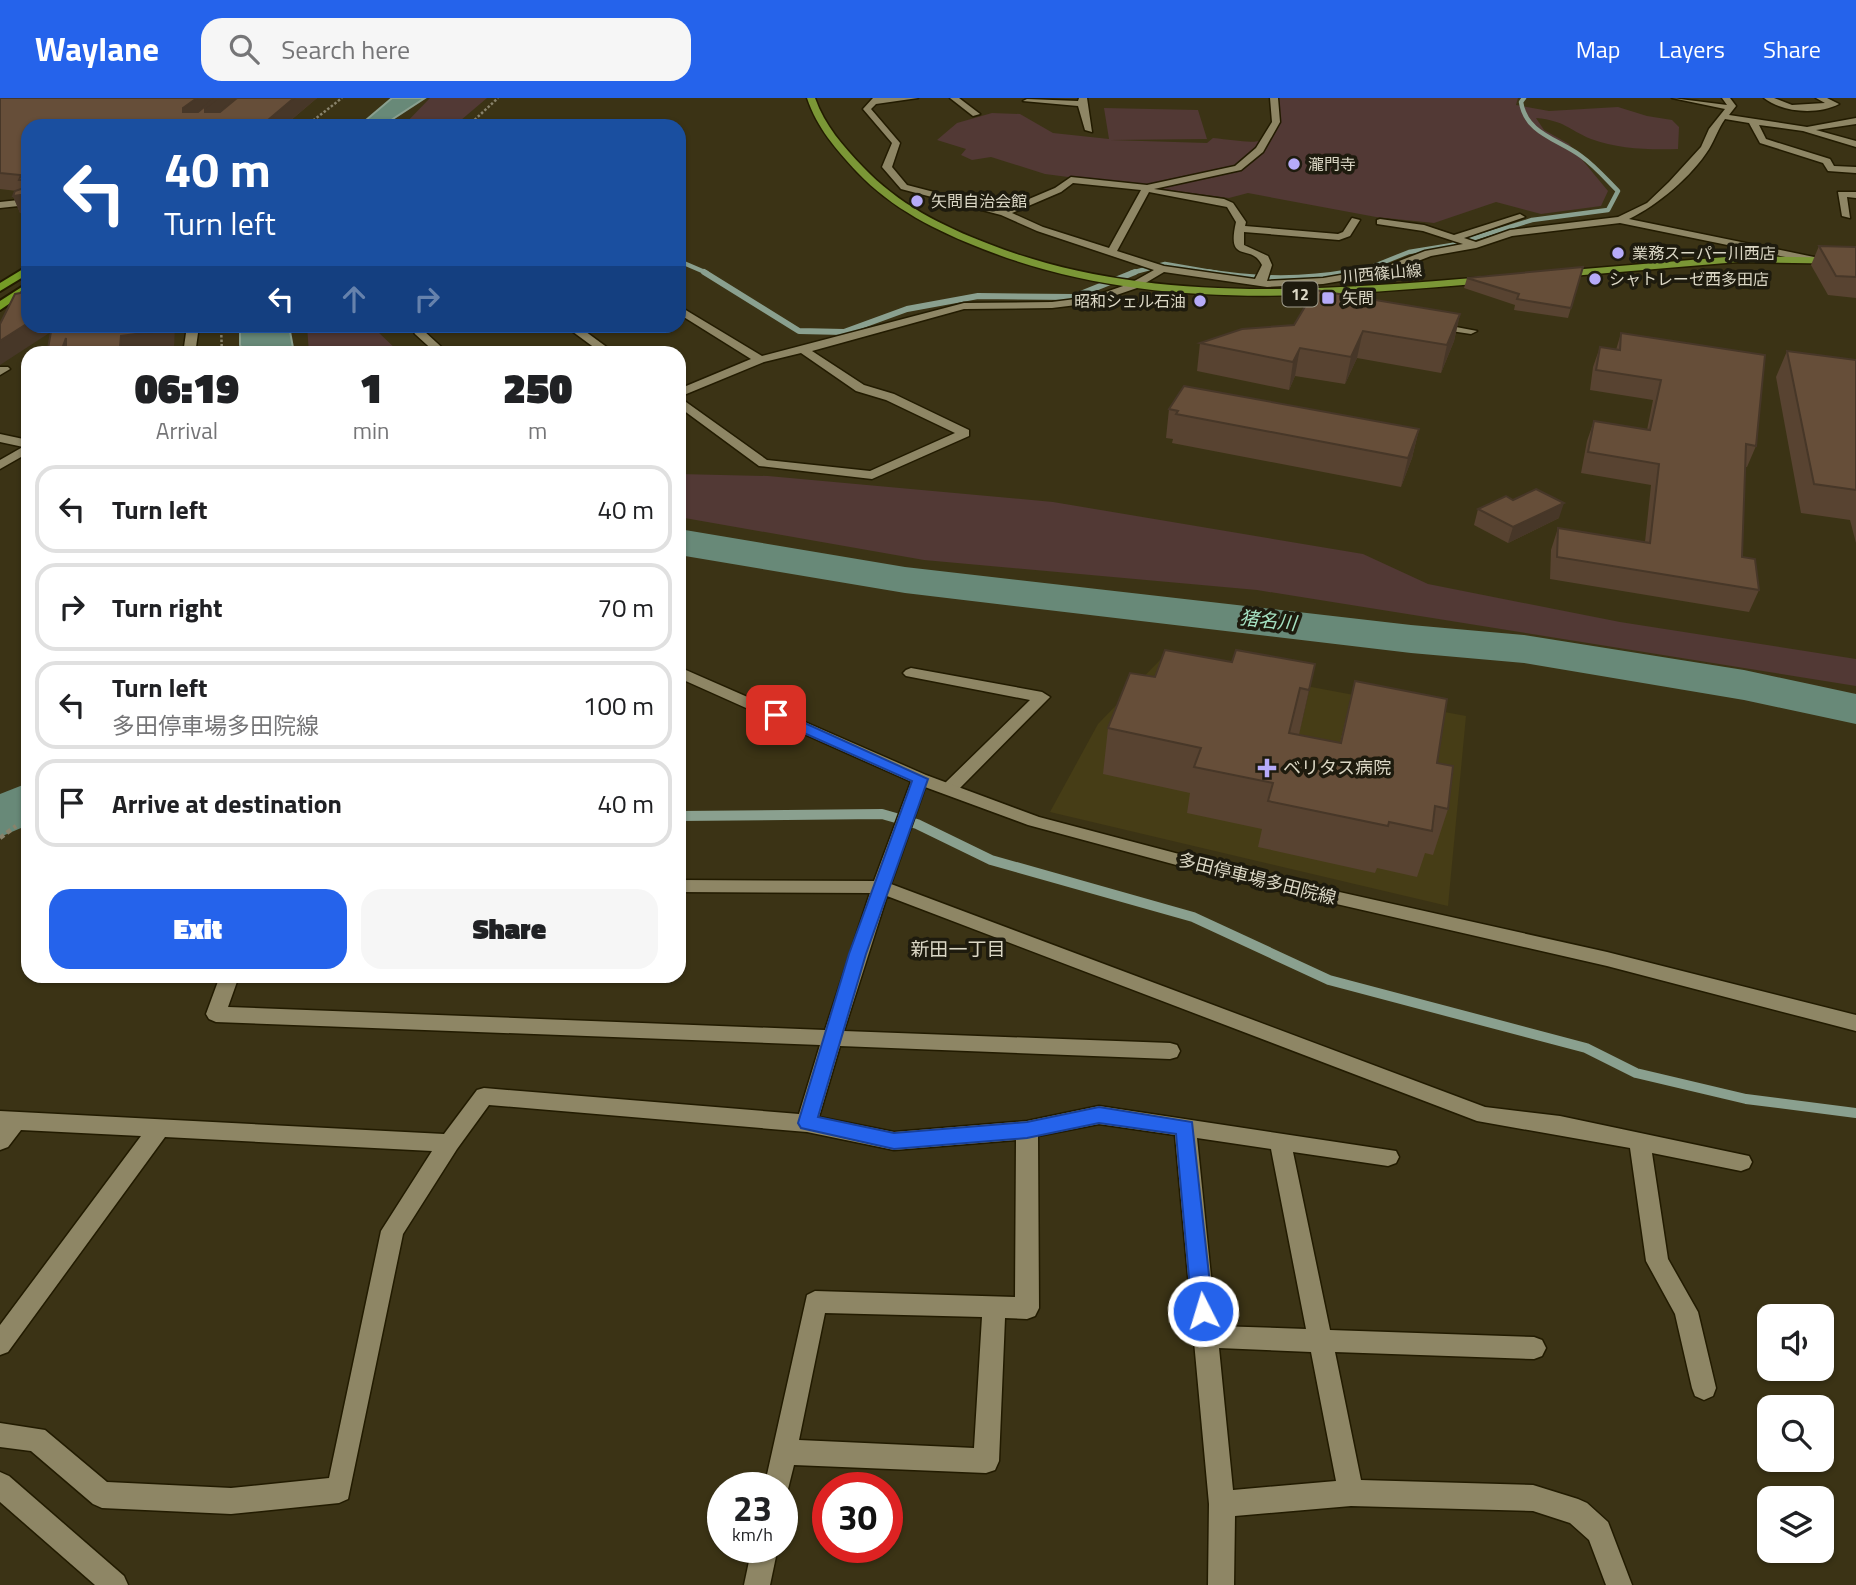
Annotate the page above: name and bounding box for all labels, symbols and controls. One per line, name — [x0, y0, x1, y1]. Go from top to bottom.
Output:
search box — [201, 18, 691, 81]
text: Waylane — [35, 24, 159, 74]
icon: search — [225, 30, 263, 68]
text: Search here — [281, 30, 410, 69]
text: Map — [1576, 31, 1621, 67]
text: Layers — [1659, 31, 1725, 67]
text: Share — [1763, 31, 1821, 67]
text: 40 m — [164, 131, 271, 206]
icon: left — [49, 147, 140, 238]
place label: 瀧門寺 — [1308, 152, 1356, 176]
marker: 瀧門寺 — [1286, 156, 1302, 172]
place label: 矢問自治会館 — [931, 189, 1027, 213]
marker: 矢問自治会館 — [909, 193, 925, 209]
text: Turn left — [164, 199, 276, 247]
place label: 業務スーパー川西店 — [1632, 241, 1776, 265]
marker: 業務スーパー川西店 — [1610, 245, 1626, 261]
street label: 川西篠山線 — [1341, 258, 1423, 288]
place label: シャトレーゼ西多田店 — [1609, 267, 1769, 291]
marker: シャトレーゼ西多田店 — [1587, 271, 1603, 287]
icon: left — [262, 280, 300, 318]
icon: ahead — [335, 280, 373, 318]
icon: right — [408, 280, 446, 318]
road number: 12 — [1282, 282, 1318, 306]
place label: 矢問 — [1342, 286, 1374, 310]
place label: 昭和シェル石油 — [1074, 289, 1186, 313]
marker: 矢問 — [1320, 290, 1336, 306]
marker: 昭和シェル石油 — [1192, 293, 1208, 309]
text: 06:19 — [135, 355, 239, 419]
text: 1 — [360, 355, 383, 419]
text: 250 — [503, 355, 572, 419]
text: Arrival — [156, 413, 218, 448]
text: min — [353, 413, 389, 448]
text: m — [528, 413, 547, 448]
icon: left — [53, 490, 91, 528]
text: Turn left — [112, 490, 207, 529]
text: 40 m — [597, 490, 654, 529]
icon: right — [53, 588, 91, 626]
text: Turn right — [112, 588, 223, 627]
text: 70 m — [597, 588, 654, 627]
water label: 猪名川 — [1238, 602, 1300, 637]
text: Turn left — [112, 668, 207, 707]
pin — [746, 685, 806, 745]
icon: left — [53, 686, 91, 724]
text: 100 m — [583, 686, 654, 725]
icon: arrive — [757, 696, 795, 734]
text: 多田停車場多田院線 — [112, 708, 319, 743]
place label: ベリタス病院 — [1283, 754, 1391, 781]
marker: ベリタス病院 — [1257, 758, 1277, 778]
icon: arrive — [53, 784, 91, 822]
text: Arrive at destination — [112, 784, 342, 823]
text: 40 m — [597, 784, 654, 823]
street label: 多田停車場多田院線 — [1175, 846, 1339, 911]
button: Exit — [49, 889, 347, 969]
button: Share — [361, 889, 658, 969]
district label: 新田一丁目 — [910, 934, 1006, 963]
position arrow — [1166, 1274, 1240, 1348]
map controls — [1757, 1304, 1834, 1563]
button: sound — [1757, 1304, 1834, 1381]
button: search — [1757, 1395, 1834, 1472]
speed limit sign: 30 — [812, 1472, 903, 1563]
text: 23 — [733, 1481, 772, 1535]
button: layers — [1757, 1486, 1834, 1563]
text: km/h — [732, 1521, 773, 1548]

